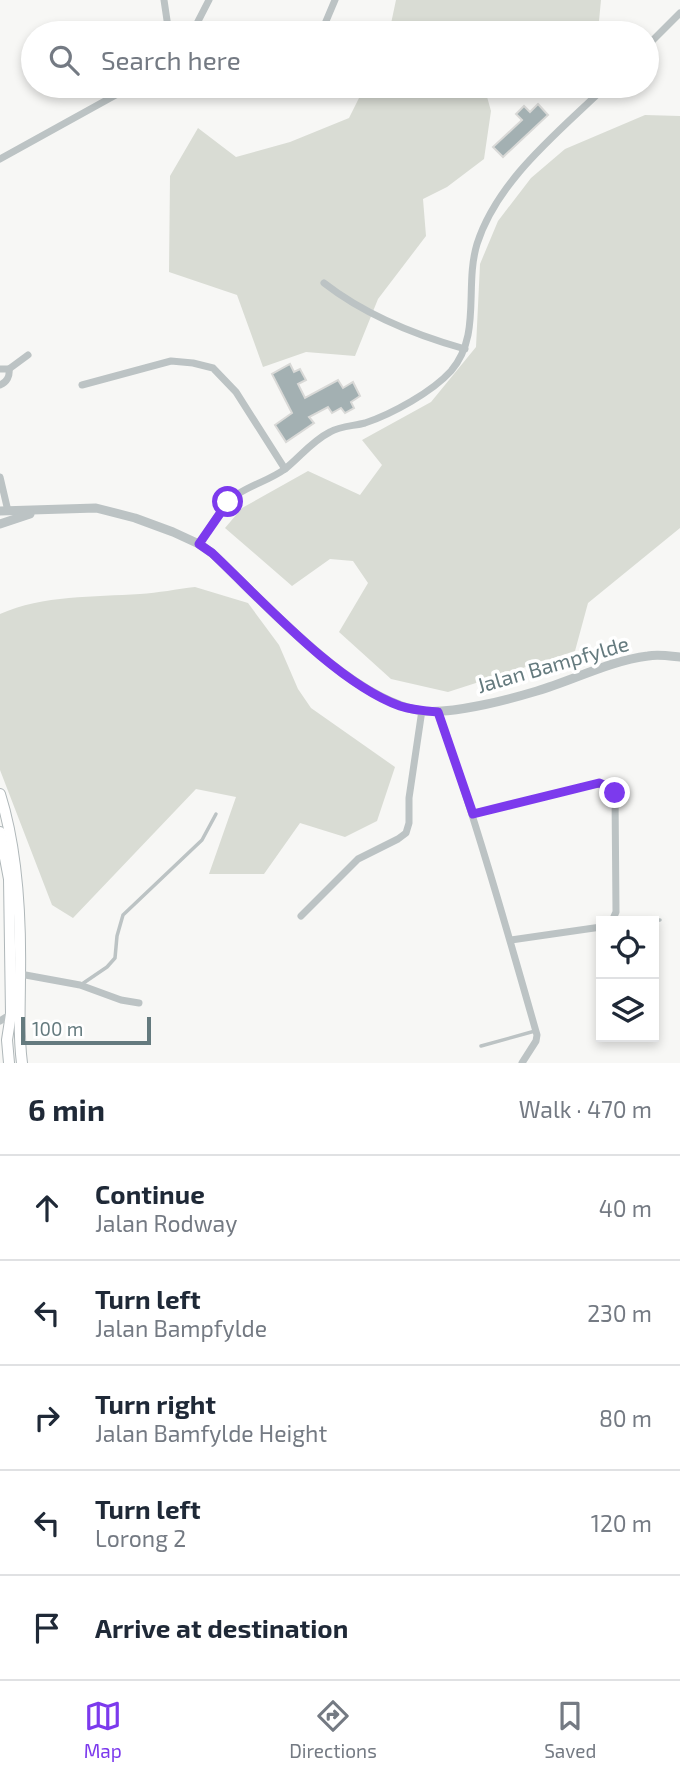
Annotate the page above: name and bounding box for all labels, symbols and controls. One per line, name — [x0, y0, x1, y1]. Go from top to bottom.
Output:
search box — [21, 21, 659, 98]
icon: search — [45, 41, 83, 79]
text: Search here — [101, 44, 241, 75]
route start — [212, 486, 243, 517]
street label: Jalan Bampfylde — [474, 630, 632, 697]
route end — [599, 777, 630, 808]
map controls — [596, 916, 659, 1042]
button: locate — [596, 916, 659, 979]
button: layers — [596, 979, 659, 1042]
scale bar — [21, 1014, 150, 1046]
text: 100 m — [32, 1017, 83, 1040]
text: 6 min — [28, 1091, 105, 1127]
text: Walk · 470 m — [519, 1095, 652, 1123]
text: Continue — [95, 1178, 205, 1209]
icon: ahead — [28, 1189, 66, 1227]
text: 40 m — [599, 1194, 652, 1222]
text: Jalan Rodway — [95, 1209, 237, 1237]
text: Turn left — [95, 1283, 201, 1314]
icon: left — [28, 1294, 66, 1332]
text: 230 m — [587, 1299, 652, 1327]
text: Jalan Bampfylde — [95, 1314, 267, 1342]
text: Turn right — [95, 1388, 216, 1419]
icon: right — [28, 1399, 66, 1437]
text: 80 m — [599, 1404, 652, 1432]
text: Jalan Bamfylde Height — [95, 1419, 327, 1447]
text: Turn left — [95, 1493, 201, 1524]
icon: left — [28, 1504, 66, 1542]
text: 120 m — [591, 1509, 652, 1537]
text: Lorong 2 — [95, 1524, 186, 1552]
icon: arrive — [28, 1609, 66, 1647]
text: Arrive at destination — [95, 1612, 348, 1643]
tab: Map — [84, 1697, 122, 1762]
tab: Directions — [289, 1697, 377, 1762]
tab: Saved — [544, 1697, 596, 1762]

